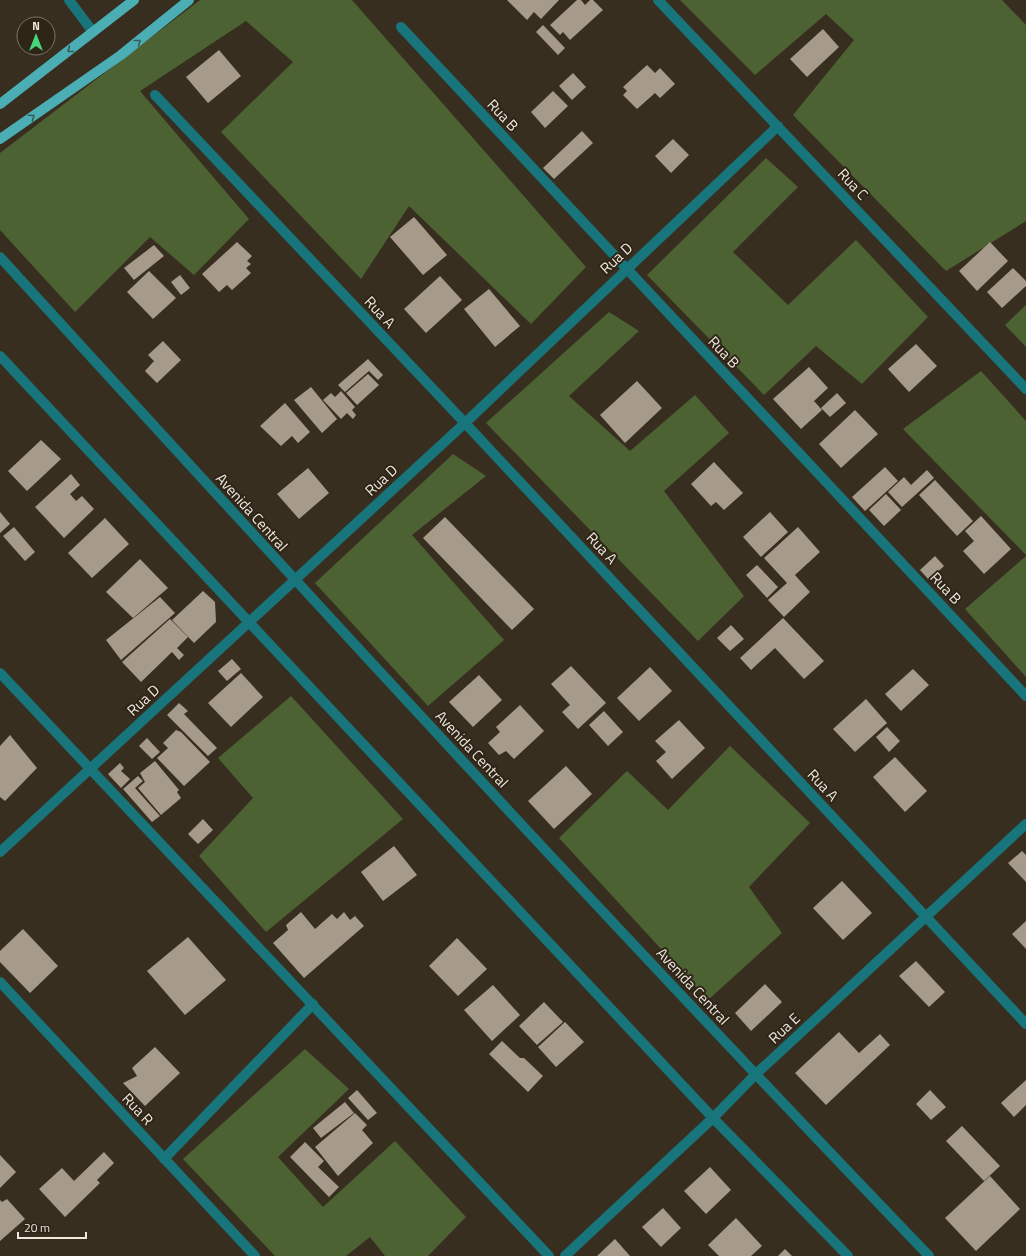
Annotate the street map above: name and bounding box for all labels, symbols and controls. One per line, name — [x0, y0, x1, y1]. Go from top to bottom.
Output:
north arrow — [16, 16, 56, 56]
text: N — [32, 18, 40, 34]
one-way arrow — [134, 39, 141, 46]
one-way arrow — [67, 45, 74, 52]
street label: Rua B — [482, 94, 524, 136]
one-way arrow — [28, 114, 35, 122]
street label: Rua C — [832, 163, 874, 205]
street label: Rua D — [594, 237, 638, 279]
street label: Rua A — [359, 291, 401, 333]
street label: Rua B — [703, 331, 745, 373]
street label: Rua D — [359, 459, 403, 501]
street label: Avenida Central — [211, 468, 293, 556]
street label: Rua A — [581, 527, 623, 569]
street label: Rua B — [925, 567, 967, 609]
street label: Rua D — [121, 679, 165, 721]
street label: Avenida Central — [430, 705, 514, 793]
street label: Rua A — [802, 764, 844, 806]
street label: Avenida Central — [651, 942, 735, 1030]
street label: Rua E — [763, 1007, 805, 1049]
street label: Rua R — [117, 1088, 159, 1130]
scale bar — [18, 1214, 86, 1240]
text: 20 m — [24, 1218, 50, 1237]

